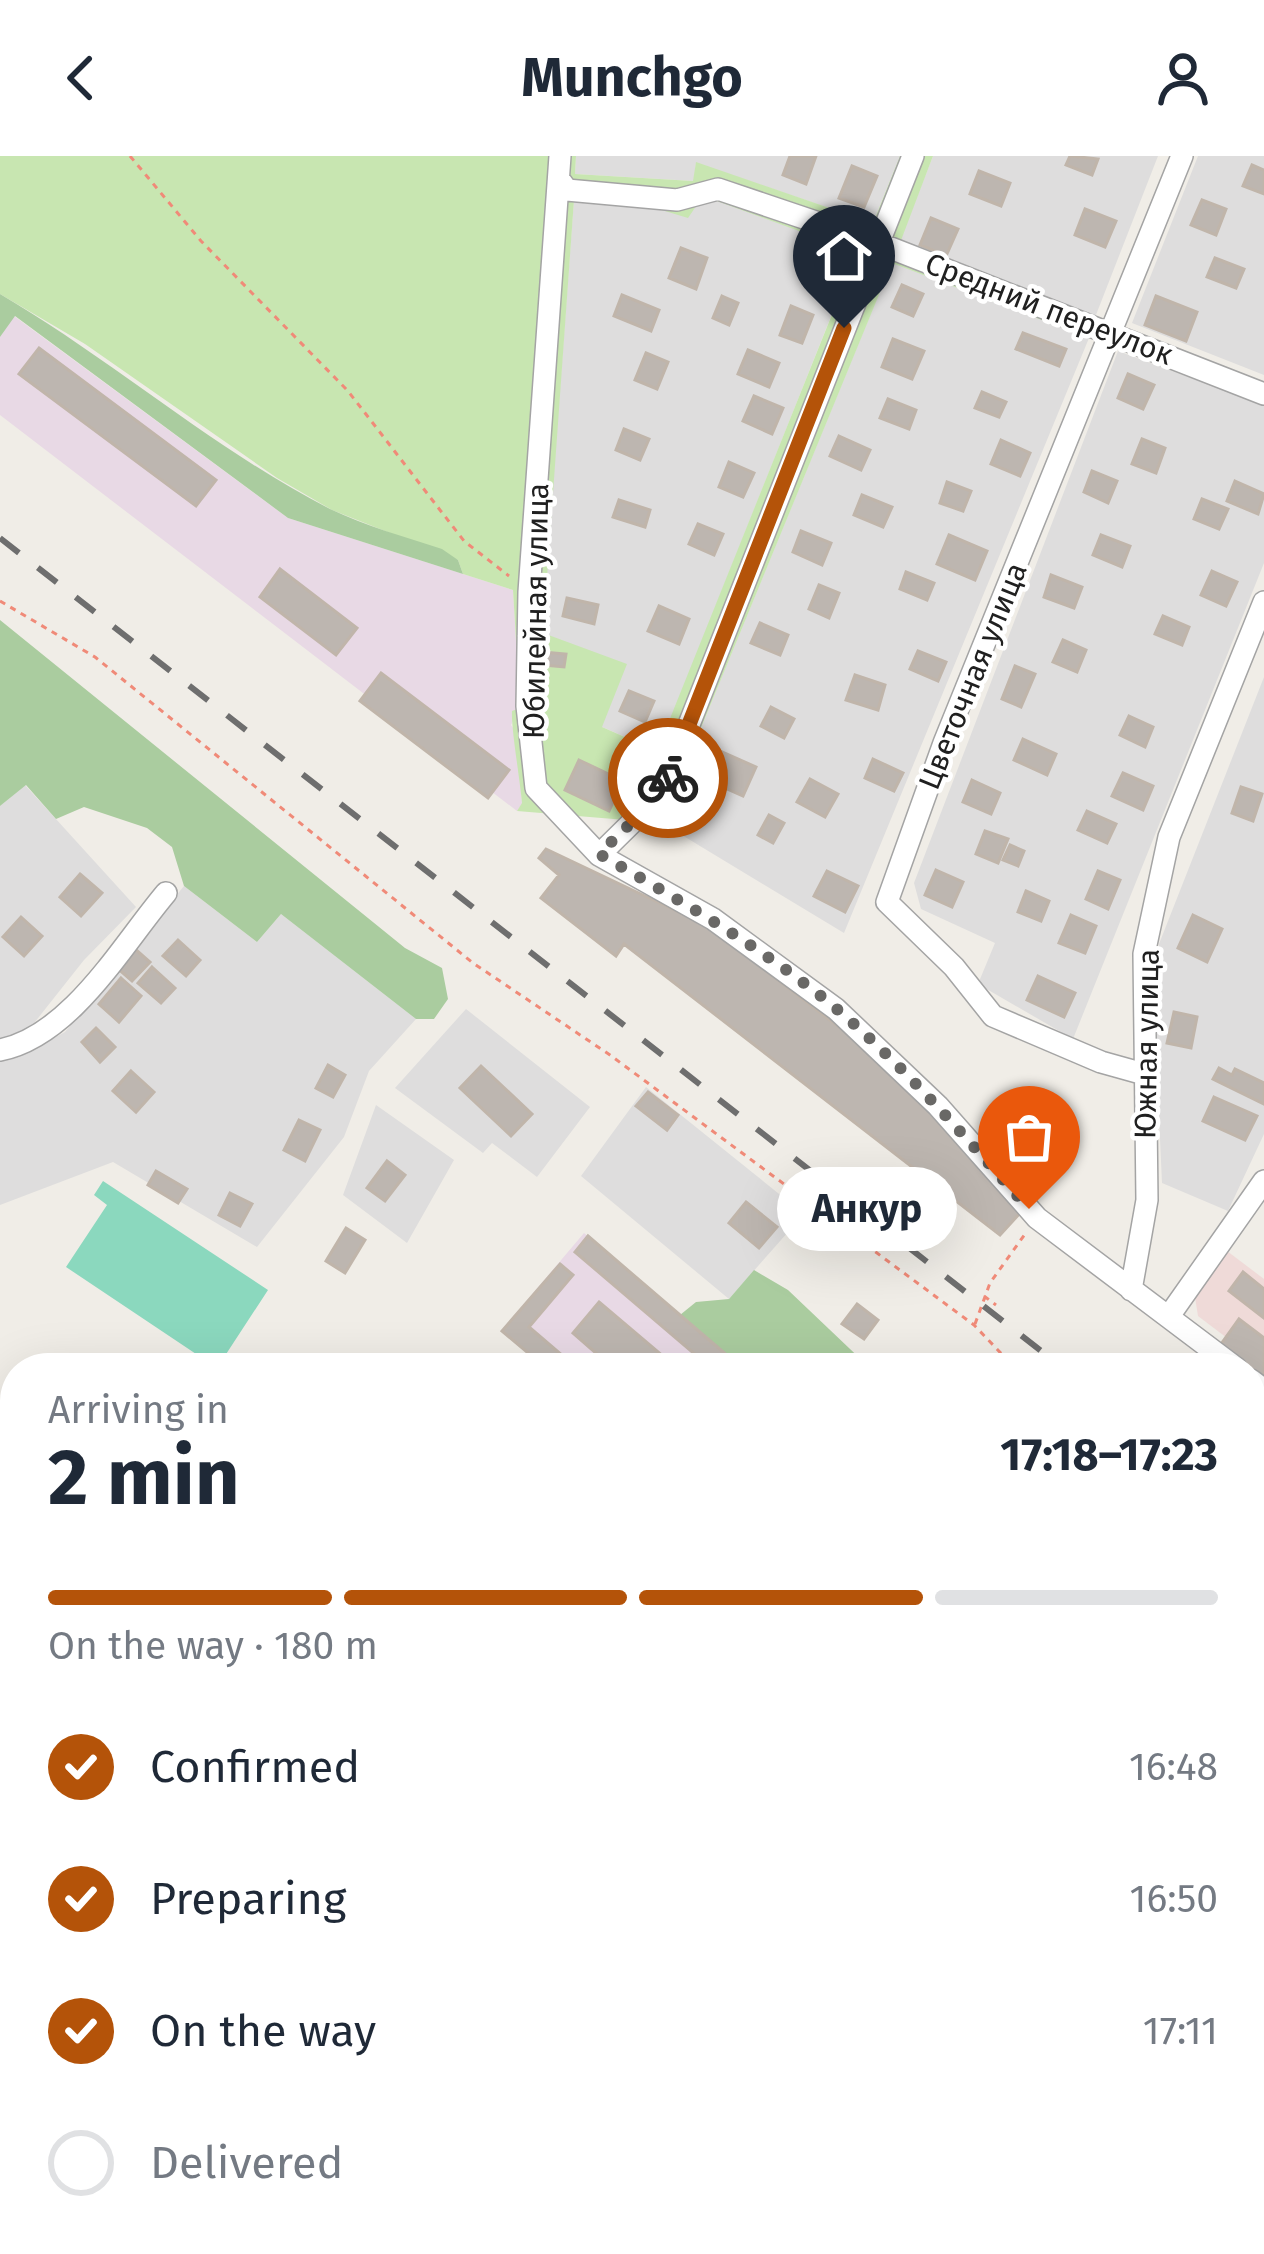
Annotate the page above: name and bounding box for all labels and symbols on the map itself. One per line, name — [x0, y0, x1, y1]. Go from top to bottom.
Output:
pin — [793, 205, 895, 328]
street label: Средний переулок — [920, 245, 1178, 373]
street label: Юбилейная улица — [516, 483, 556, 739]
street label: Цветочная улица — [911, 557, 1035, 795]
courier — [608, 718, 728, 838]
street label: Южная улица — [1127, 948, 1167, 1140]
pin — [978, 1086, 1080, 1209]
callout: Анкур — [777, 1167, 957, 1251]

